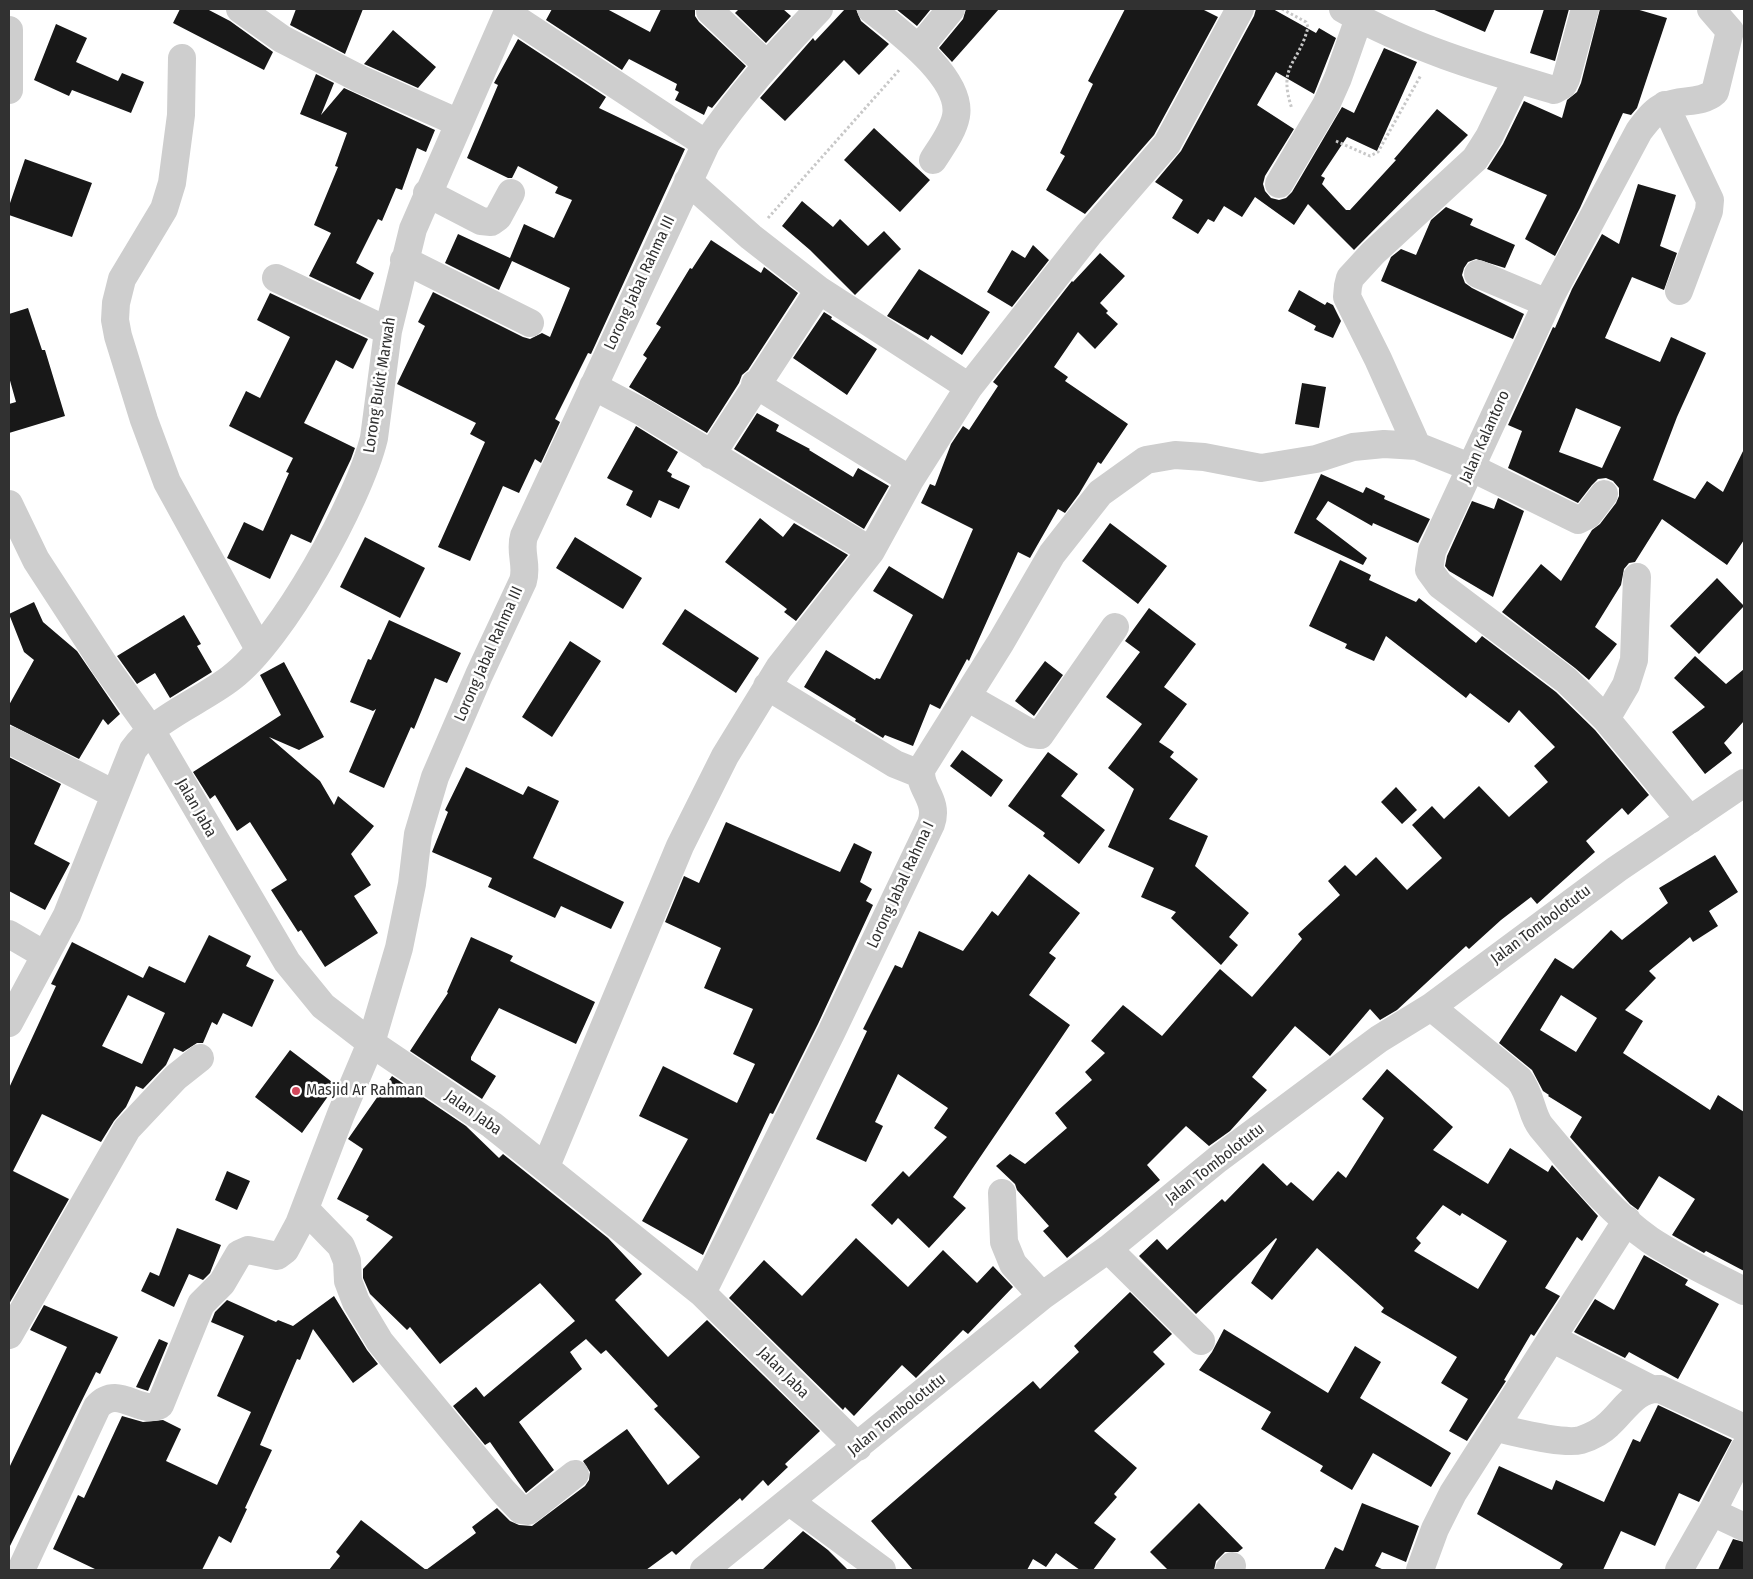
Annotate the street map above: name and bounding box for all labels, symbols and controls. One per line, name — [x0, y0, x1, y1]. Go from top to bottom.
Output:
street label: Lorong Jabal Rahma III — [600, 213, 680, 353]
street label: Lorong Bukit Marwah — [360, 316, 400, 454]
street label: Jalan Kalantoro — [1456, 388, 1514, 486]
street label: Lorong Jabal Rahma III — [451, 583, 527, 725]
street label: Jalan Jaba — [172, 775, 220, 841]
street label: Lorong Jabal Rahma I — [863, 819, 939, 951]
street label: Jalan Tombolotutu — [1487, 881, 1595, 969]
place label: Masjid Ar Rahman — [306, 1081, 424, 1101]
marker: Masjid Ar Rahman — [290, 1085, 302, 1097]
street label: Jalan Jaba — [441, 1087, 505, 1139]
street label: Jalan Tombolotutu — [1162, 1119, 1268, 1209]
street label: Jalan Jaba — [753, 1343, 813, 1403]
street label: Jalan Tombolotutu — [844, 1370, 950, 1460]

